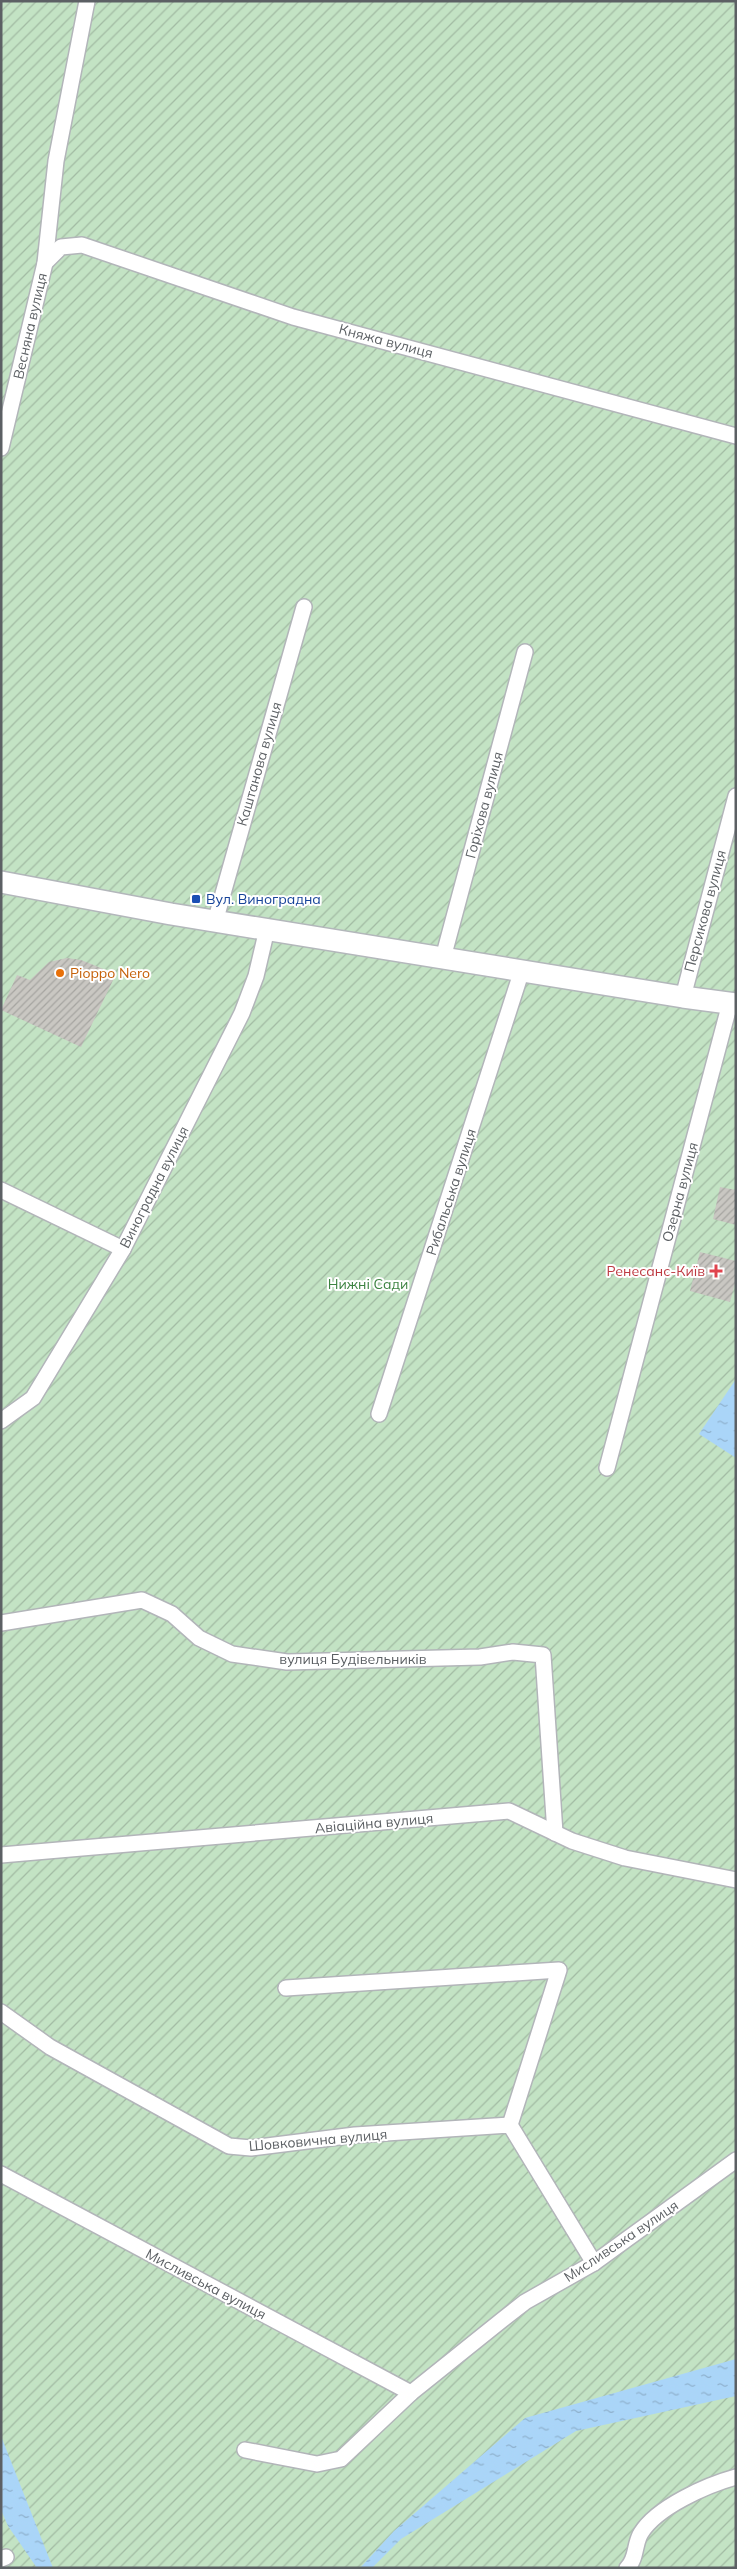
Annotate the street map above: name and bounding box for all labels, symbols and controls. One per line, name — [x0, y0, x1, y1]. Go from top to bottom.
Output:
street label: Весняна вулиця — [9, 271, 51, 381]
street label: Княжа вулиця — [337, 320, 435, 362]
street label: Каштанова вулиця — [233, 700, 285, 828]
street label: Горіхова вулиця — [461, 750, 507, 860]
street label: Персикова вулиця — [680, 848, 730, 974]
place label: Вул. Виноградна — [206, 890, 321, 908]
marker: Вул. Виноградна — [190, 893, 202, 905]
place label: Pioppo Nero — [70, 964, 150, 982]
marker: Pioppo Nero — [54, 967, 66, 979]
street label: Виноградна вулиця — [115, 1123, 193, 1251]
street label: Рибальська вулиця — [422, 1126, 480, 1258]
street label: Озерна вулиця — [658, 1140, 702, 1244]
place label: Ренесанс-Київ — [606, 1262, 705, 1280]
marker: Ренесанс-Київ — [709, 1264, 723, 1278]
park label: Нижні Сади — [328, 1275, 408, 1293]
street label: вулиця Будівельників — [279, 1650, 427, 1668]
street label: Авіаційна вулиця — [314, 1809, 434, 1837]
street label: Шовковична вулиця — [248, 2125, 388, 2155]
street label: Мисливська вулиця — [560, 2196, 682, 2286]
street label: Мисливська вулиця — [143, 2245, 269, 2323]

